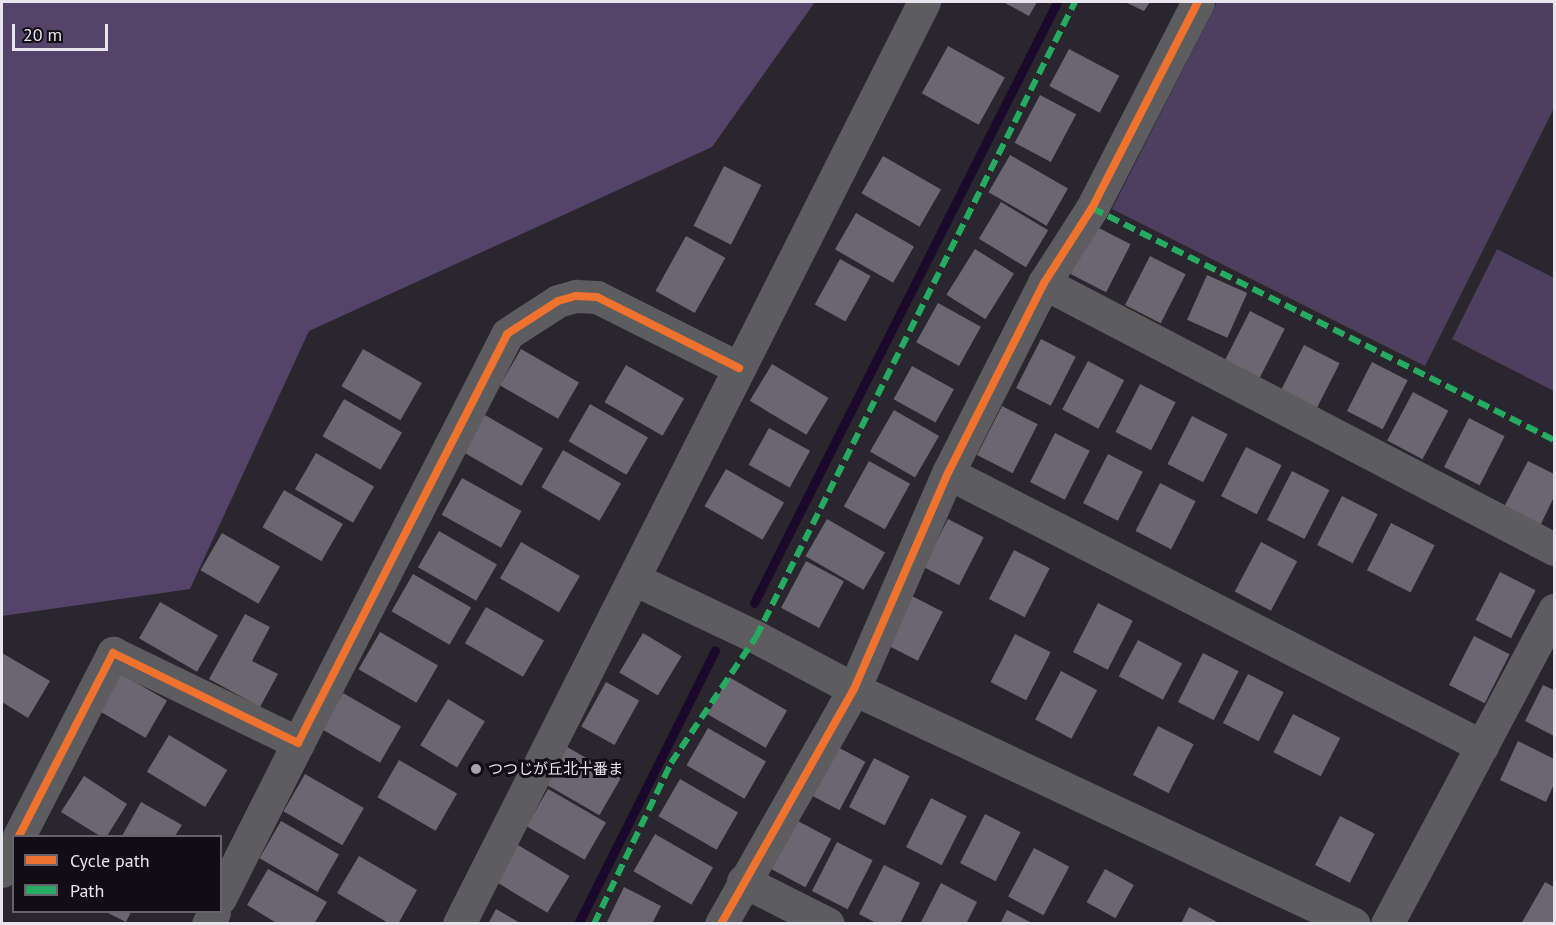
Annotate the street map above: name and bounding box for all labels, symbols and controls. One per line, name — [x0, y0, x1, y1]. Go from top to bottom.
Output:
scale bar — [15, 12, 111, 50]
text: 20 m — [23, 23, 62, 46]
place label: つつじが丘北十番ま — [488, 760, 623, 778]
marker: つつじが丘北十番ま — [469, 762, 483, 776]
legend — [12, 835, 222, 913]
text: Cycle path — [70, 849, 150, 872]
text: Path — [70, 879, 104, 902]

